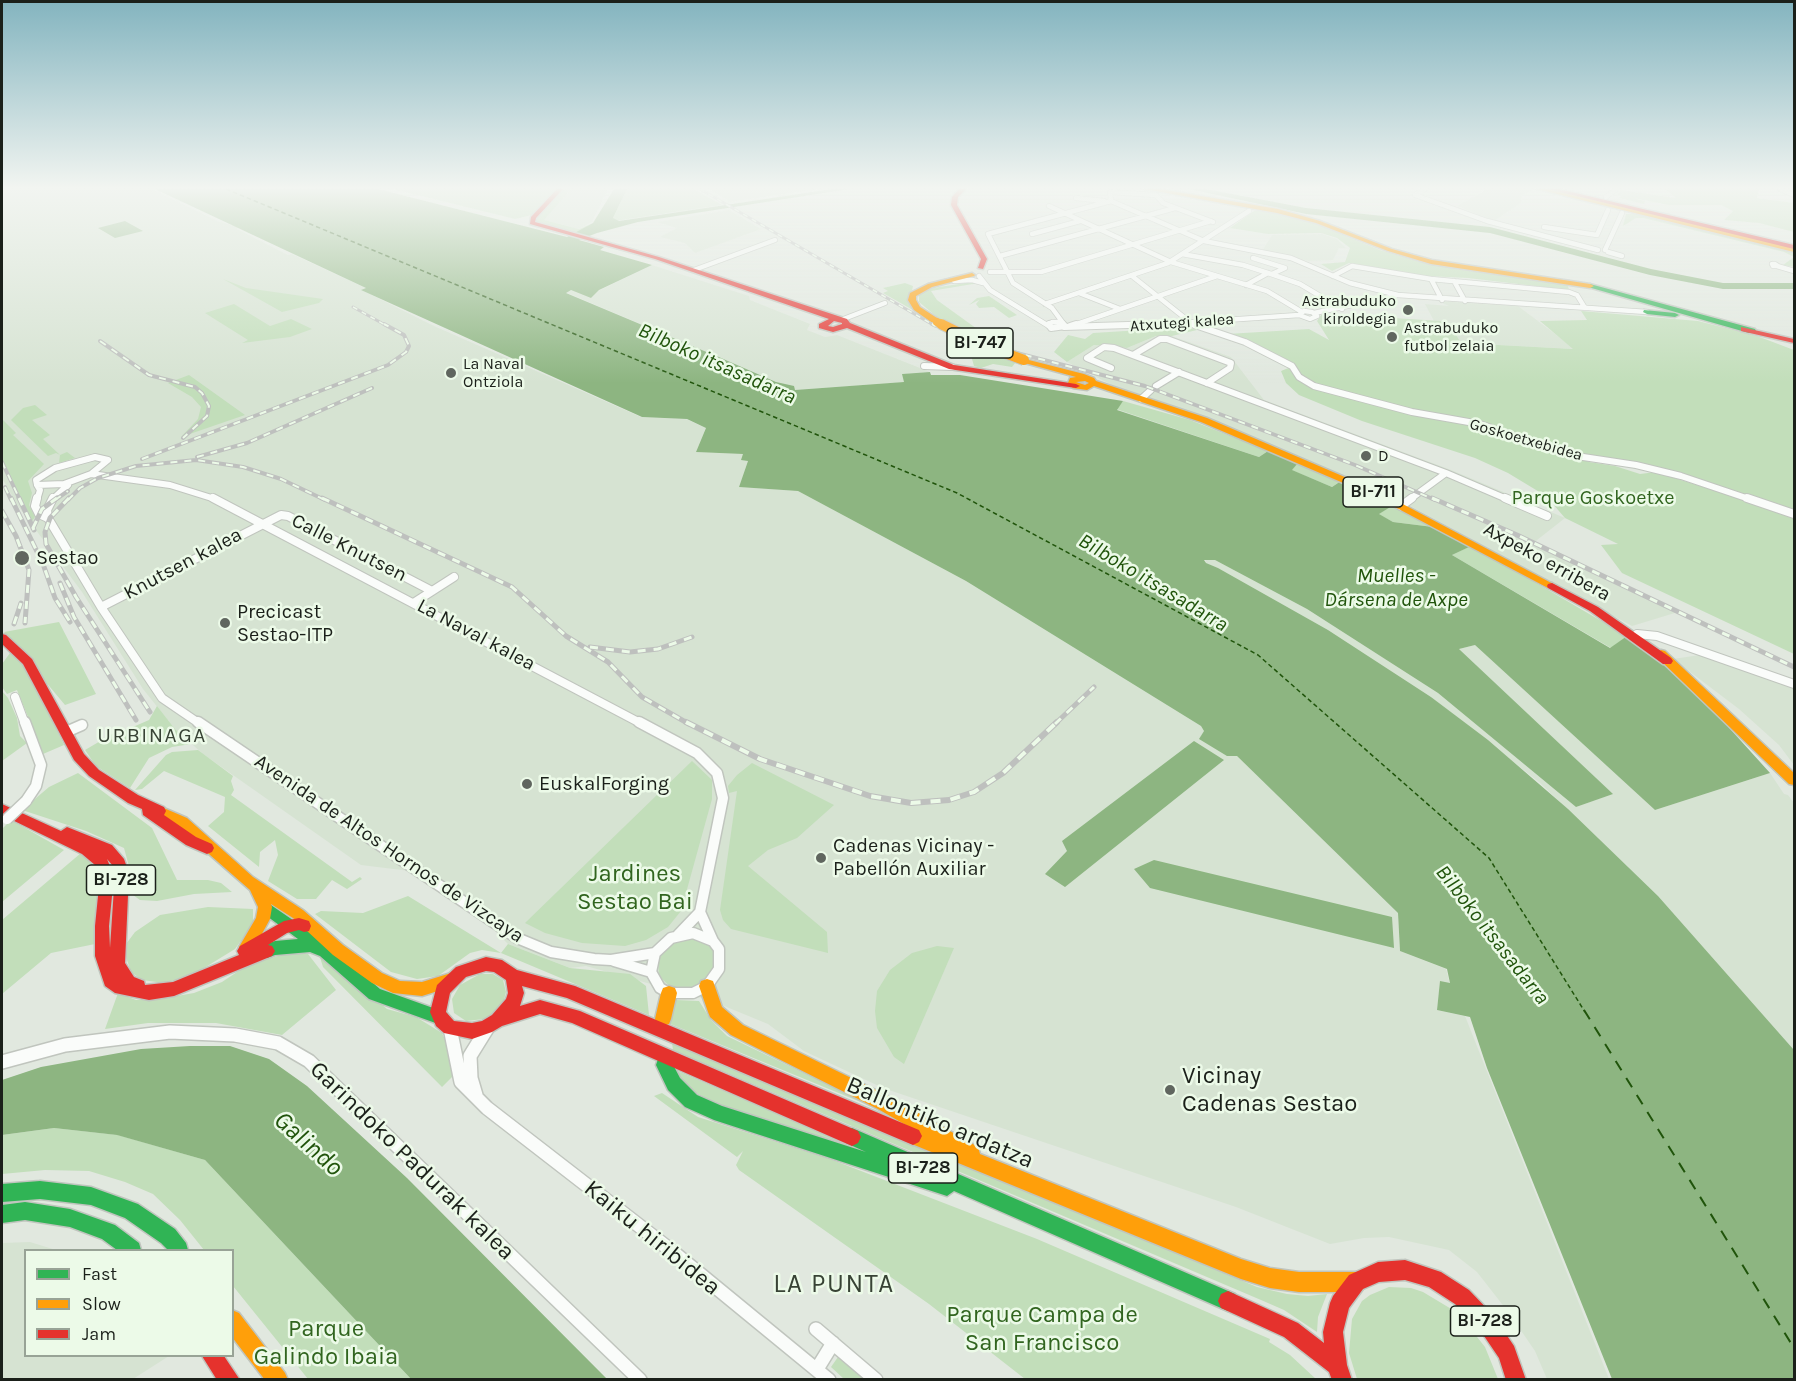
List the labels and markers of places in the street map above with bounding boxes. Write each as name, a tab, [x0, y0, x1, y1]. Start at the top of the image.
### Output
place label: Astrabuduko kiroldegia	[1302, 291, 1396, 329]
marker: Astrabuduko kiroldegia	[1401, 303, 1415, 317]
place label: Astrabuduko futbol zelaia	[1404, 318, 1498, 356]
marker: Astrabuduko futbol zelaia	[1385, 330, 1399, 344]
place label: La Naval Ontziola	[463, 354, 524, 392]
marker: La Naval Ontziola	[444, 366, 458, 380]
place label: D	[1378, 446, 1389, 466]
marker: D	[1359, 449, 1373, 463]
place label: Sestao	[36, 546, 98, 570]
marker: Sestao	[13, 549, 31, 567]
place label: Precicast Sestao-ITP	[237, 600, 333, 647]
marker: Precicast Sestao-ITP	[218, 616, 232, 630]
place label: EuskalForging	[539, 772, 669, 796]
marker: EuskalForging	[520, 777, 534, 791]
place label: Cadenas Vicinay - Pabellón Auxiliar	[833, 834, 994, 881]
marker: Cadenas Vicinay - Pabellón Auxiliar	[814, 851, 828, 865]
place label: Vicinay Cadenas Sestao	[1182, 1062, 1357, 1118]
marker: Vicinay Cadenas Sestao	[1163, 1083, 1177, 1097]

